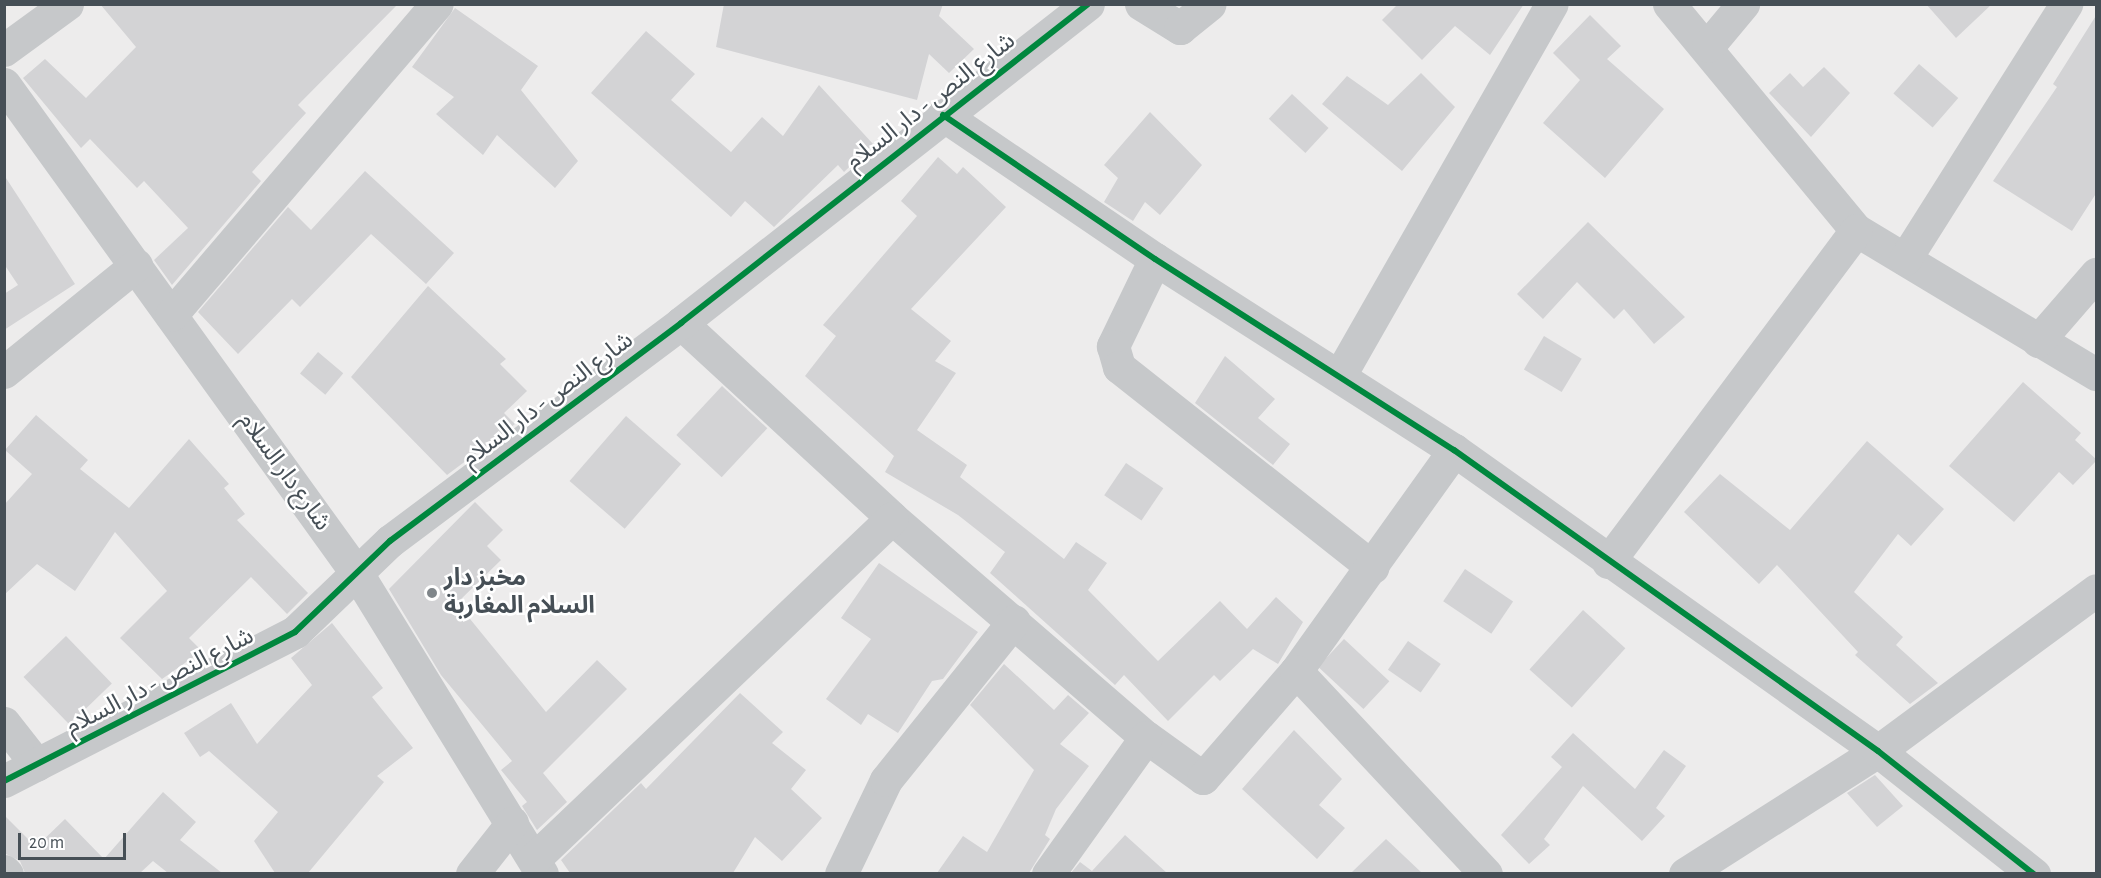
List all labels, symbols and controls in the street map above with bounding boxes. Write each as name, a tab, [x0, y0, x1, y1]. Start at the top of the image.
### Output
street label: شارع النص - دار السلام	[841, 27, 1021, 177]
street label: شارع النص - دار السلام	[457, 326, 639, 474]
street label: شارع دار السلام	[231, 407, 337, 537]
place label: مخبز دار السلام المغاربة	[444, 565, 595, 621]
marker: مخبز دار السلام المغاربة	[425, 586, 439, 600]
street label: شارع النص - دار السلام	[61, 622, 259, 742]
scale bar	[21, 821, 129, 859]
text: 20 m	[29, 834, 64, 852]

